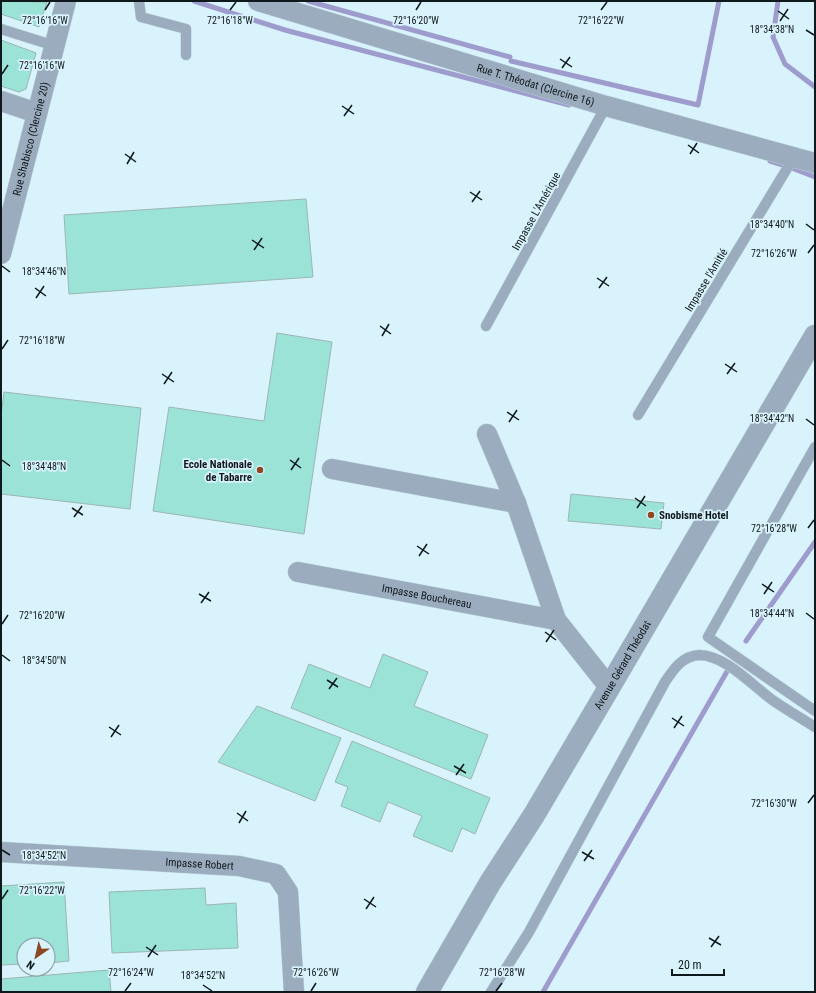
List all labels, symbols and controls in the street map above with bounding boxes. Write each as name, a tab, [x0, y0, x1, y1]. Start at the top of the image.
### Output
text: 72°16'16"W	[22, 15, 68, 26]
text: 72°16'18"W	[207, 15, 253, 26]
text: 72°16'20"W	[393, 15, 439, 26]
text: 72°16'22"W	[578, 15, 624, 26]
text: 18°34'38"N	[750, 24, 794, 35]
text: 72°16'16"W	[19, 60, 65, 71]
street label: Rue T. Théodat (Clercine 16)	[475, 61, 596, 109]
street label: Rue Shabisco (Clercine 20)	[10, 81, 52, 197]
street label: Impasse L'Amérique	[510, 170, 563, 253]
text: 18°34'40"N	[750, 219, 794, 230]
street label: Impasse l'Amitié	[682, 246, 730, 314]
text: 72°16'26"W	[751, 248, 797, 259]
text: 18°34'46"N	[22, 266, 66, 277]
text: 72°16'18"W	[19, 335, 65, 346]
text: 18°34'42"N	[750, 413, 794, 424]
place label: Ecole Nationale de Tabarre	[183, 458, 252, 484]
text: 18°34'48"N	[22, 461, 66, 472]
marker: Ecole Nationale de Tabarre	[255, 465, 265, 475]
place label: Snobisme Hotel	[659, 509, 729, 522]
marker: Snobisme Hotel	[646, 510, 656, 520]
text: 72°16'28"W	[751, 523, 797, 534]
street label: Impasse Bouchereau	[381, 582, 473, 611]
text: 18°34'44"N	[750, 608, 794, 619]
text: 72°16'20"W	[19, 610, 65, 621]
street label: Avenue Gérard Théodat	[592, 618, 654, 712]
text: 18°34'50"N	[22, 655, 66, 666]
text: 72°16'30"W	[751, 798, 797, 809]
text: 18°34'52"N	[22, 850, 66, 861]
street label: Impasse Robert	[165, 856, 234, 873]
text: 72°16'22"W	[19, 885, 65, 896]
north arrow	[16, 937, 56, 977]
scale bar	[672, 951, 724, 977]
text: N	[24, 957, 37, 972]
text: 20 m	[678, 958, 702, 972]
text: 72°16'24"W	[108, 967, 154, 978]
text: 72°16'26"W	[293, 967, 339, 978]
text: 72°16'28"W	[479, 967, 525, 978]
text: 18°34'52"N	[181, 970, 225, 981]

